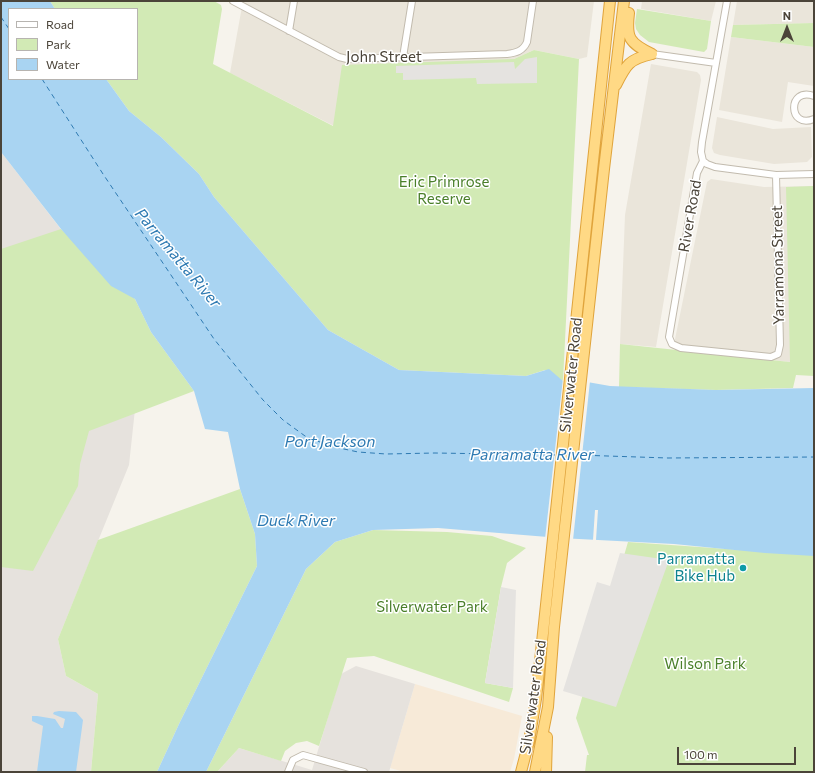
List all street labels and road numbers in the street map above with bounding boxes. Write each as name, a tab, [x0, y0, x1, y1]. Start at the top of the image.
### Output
street label: John Street	[346, 48, 422, 66]
street label: River Road	[675, 178, 705, 254]
street label: Yarramona Street	[768, 205, 788, 325]
street label: Silverwater Road	[556, 317, 586, 433]
street label: Silverwater Road	[516, 639, 550, 755]

